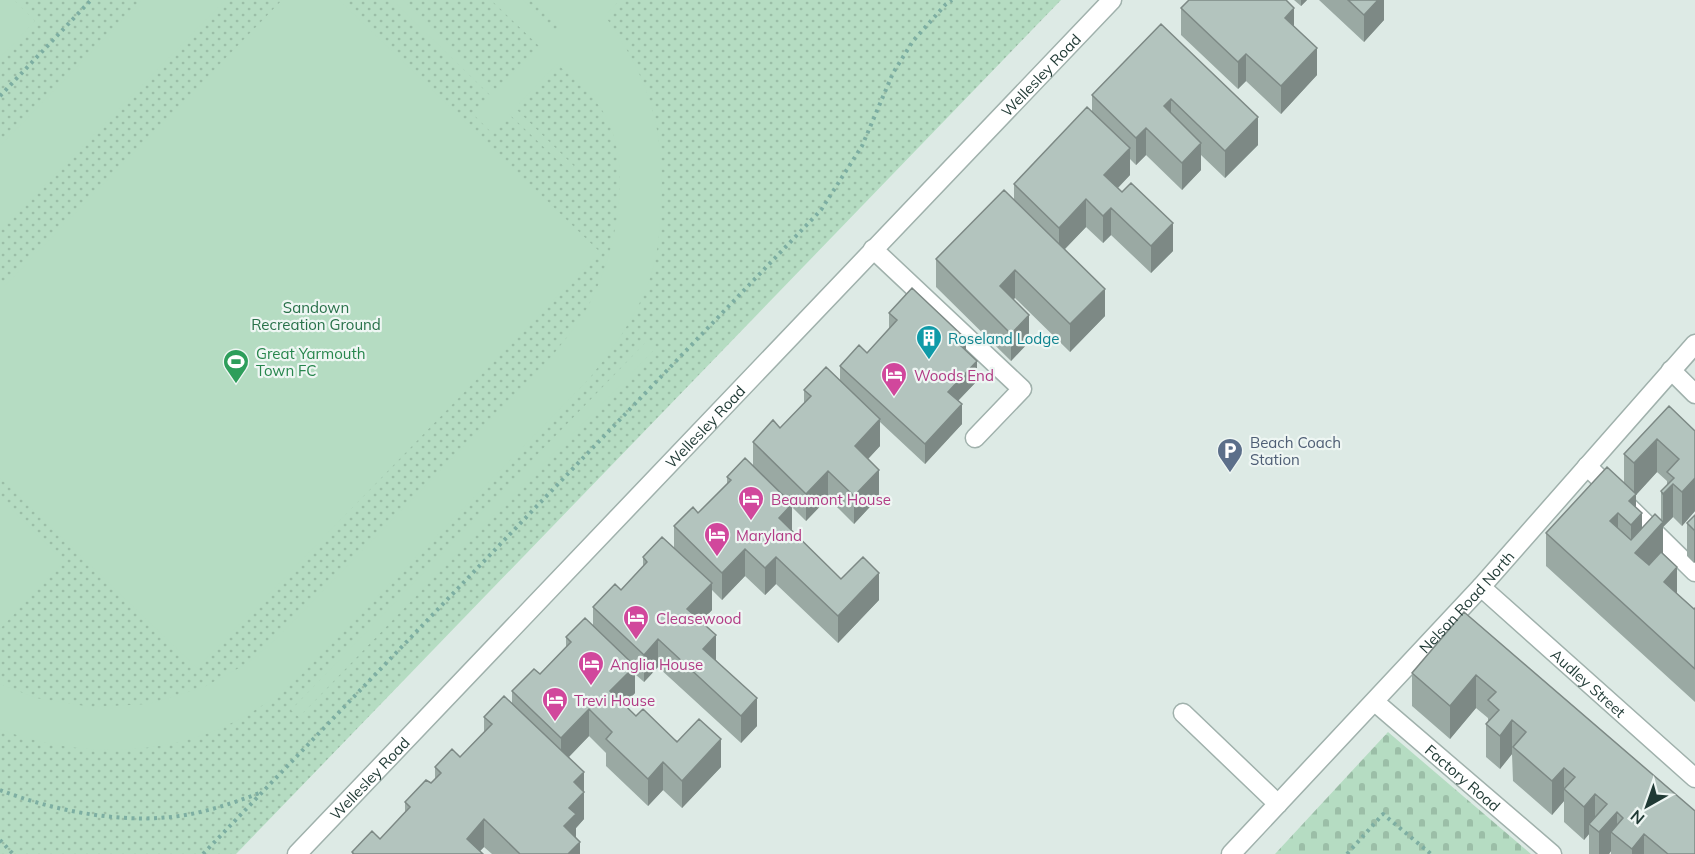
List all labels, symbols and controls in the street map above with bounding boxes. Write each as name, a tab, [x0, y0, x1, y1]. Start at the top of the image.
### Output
street label: Wellesley Road	[997, 30, 1084, 120]
park label: Sandown Recreation Ground	[251, 298, 381, 334]
building icon: Roseland Lodge	[914, 323, 944, 361]
place label: Roseland Lodge	[948, 329, 1060, 348]
place label: Great Yarmouth Town FC	[256, 344, 365, 380]
sports icon: Great Yarmouth Town FC	[221, 347, 251, 385]
hotel icon: Woods End	[879, 360, 909, 398]
place label: Woods End	[914, 366, 994, 385]
street label: Wellesley Road	[661, 381, 749, 472]
place label: Beach Coach Station	[1250, 433, 1341, 469]
parking icon: Beach Coach Station	[1215, 436, 1245, 474]
hotel icon: Beaumont House	[736, 484, 766, 522]
place label: Beaumont House	[771, 490, 891, 509]
hotel icon: Maryland	[702, 520, 732, 558]
place label: Maryland	[736, 526, 802, 545]
street label: Nelson Road North	[1415, 547, 1518, 657]
hotel icon: Cleasewood	[621, 603, 651, 641]
place label: Cleasewood	[656, 609, 742, 628]
street label: Audley Street	[1547, 645, 1630, 721]
hotel icon: Anglia House	[576, 649, 606, 687]
place label: Anglia House	[610, 655, 703, 674]
hotel icon: Trevi House	[540, 685, 570, 723]
place label: Trevi House	[574, 691, 655, 710]
street label: Wellesley Road	[326, 733, 413, 823]
street label: Factory Road	[1422, 740, 1504, 815]
north arrow	[1617, 776, 1677, 836]
text: N	[1626, 806, 1648, 829]

